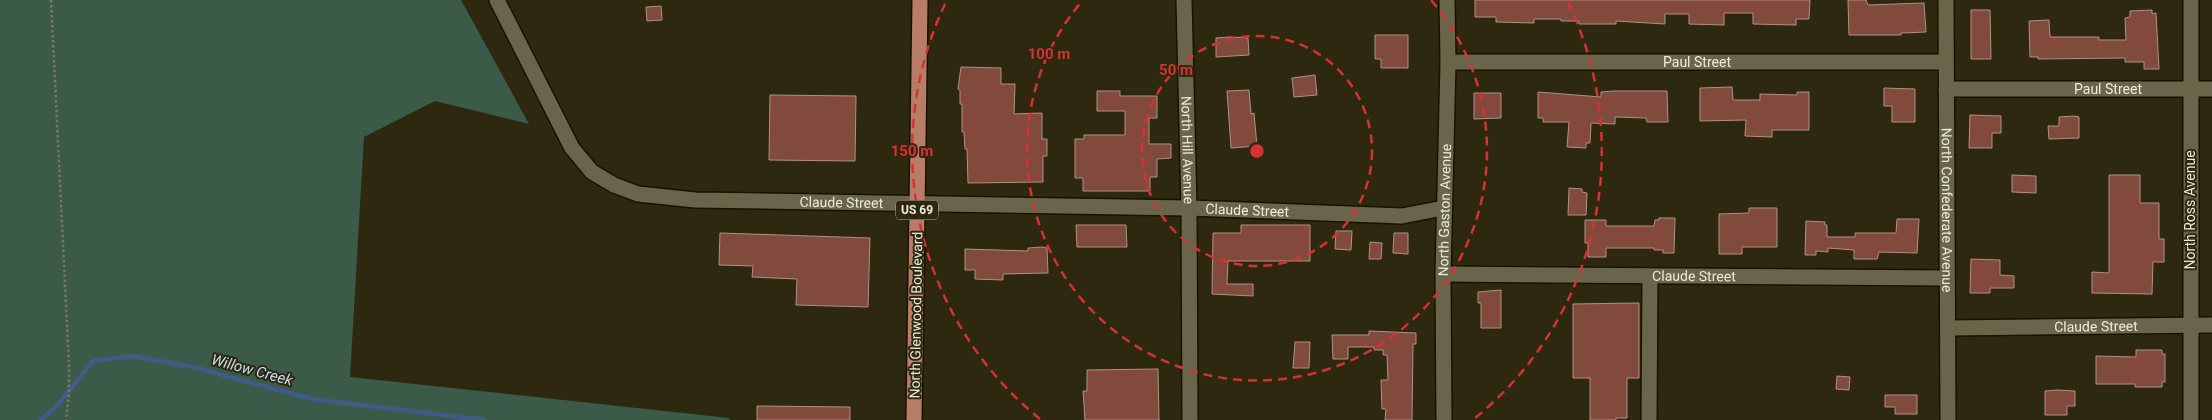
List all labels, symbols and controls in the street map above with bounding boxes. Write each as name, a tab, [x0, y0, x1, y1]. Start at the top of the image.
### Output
text: 100 m	[1028, 45, 1070, 63]
street label: Paul Street	[1663, 54, 1731, 70]
text: 50 m	[1159, 61, 1193, 79]
street label: Paul Street	[2074, 81, 2142, 97]
street label: North Hill Avenue	[1178, 96, 1197, 204]
street label: North Confederate Avenue	[1939, 128, 1955, 292]
text: 150 m	[891, 142, 933, 160]
centre of rings	[1248, 142, 1266, 160]
street label: North Gaston Avenue	[1435, 143, 1454, 277]
street label: North Ross Avenue	[2182, 150, 2198, 270]
street label: Claude Street	[799, 194, 884, 211]
road number: US 69	[896, 200, 938, 220]
street label: Claude Street	[1205, 201, 1290, 220]
street label: North Glenwood Boulevard	[907, 231, 925, 399]
street label: Claude Street	[1652, 268, 1736, 284]
street label: Claude Street	[2054, 318, 2138, 335]
water label: Willow Creek	[209, 351, 295, 390]

